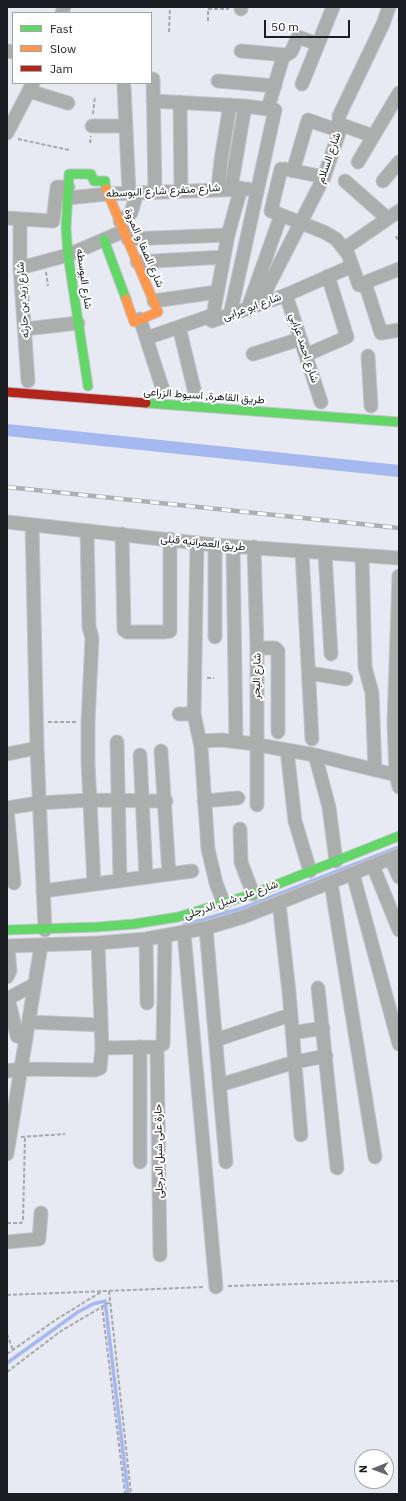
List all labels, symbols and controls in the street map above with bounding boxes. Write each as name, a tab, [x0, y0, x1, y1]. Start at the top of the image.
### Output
legend	[12, 12, 152, 84]
scale bar	[266, 12, 352, 38]
text: 50 m	[271, 19, 299, 34]
text: Fast	[50, 21, 73, 36]
text: Slow	[50, 41, 76, 56]
text: Jam	[50, 61, 73, 76]
street label: شارع السلام	[314, 131, 344, 185]
street label: شارع متفرع شارع البوسطه	[105, 181, 221, 201]
street label: شارع الصفا و المروة	[121, 207, 167, 289]
street label: شارع البوسطه	[73, 248, 95, 310]
street label: شارع زيد بن حارثه	[14, 261, 32, 339]
street label: شارع ابو عرابى	[221, 290, 283, 324]
street label: شارع احمد عرابي	[287, 311, 321, 385]
street label: طريق القاهرة, اسيوط الزراعى	[143, 385, 265, 407]
street label: طريق العمرانيه قبلى	[160, 532, 246, 554]
street label: شارع البحر	[250, 653, 264, 699]
street label: شارع على شبل الدرجلى	[182, 878, 280, 922]
street label: حارة على شبل الدرجلى	[152, 1104, 166, 1198]
north arrow	[354, 1449, 394, 1489]
text: N	[356, 1465, 370, 1473]

